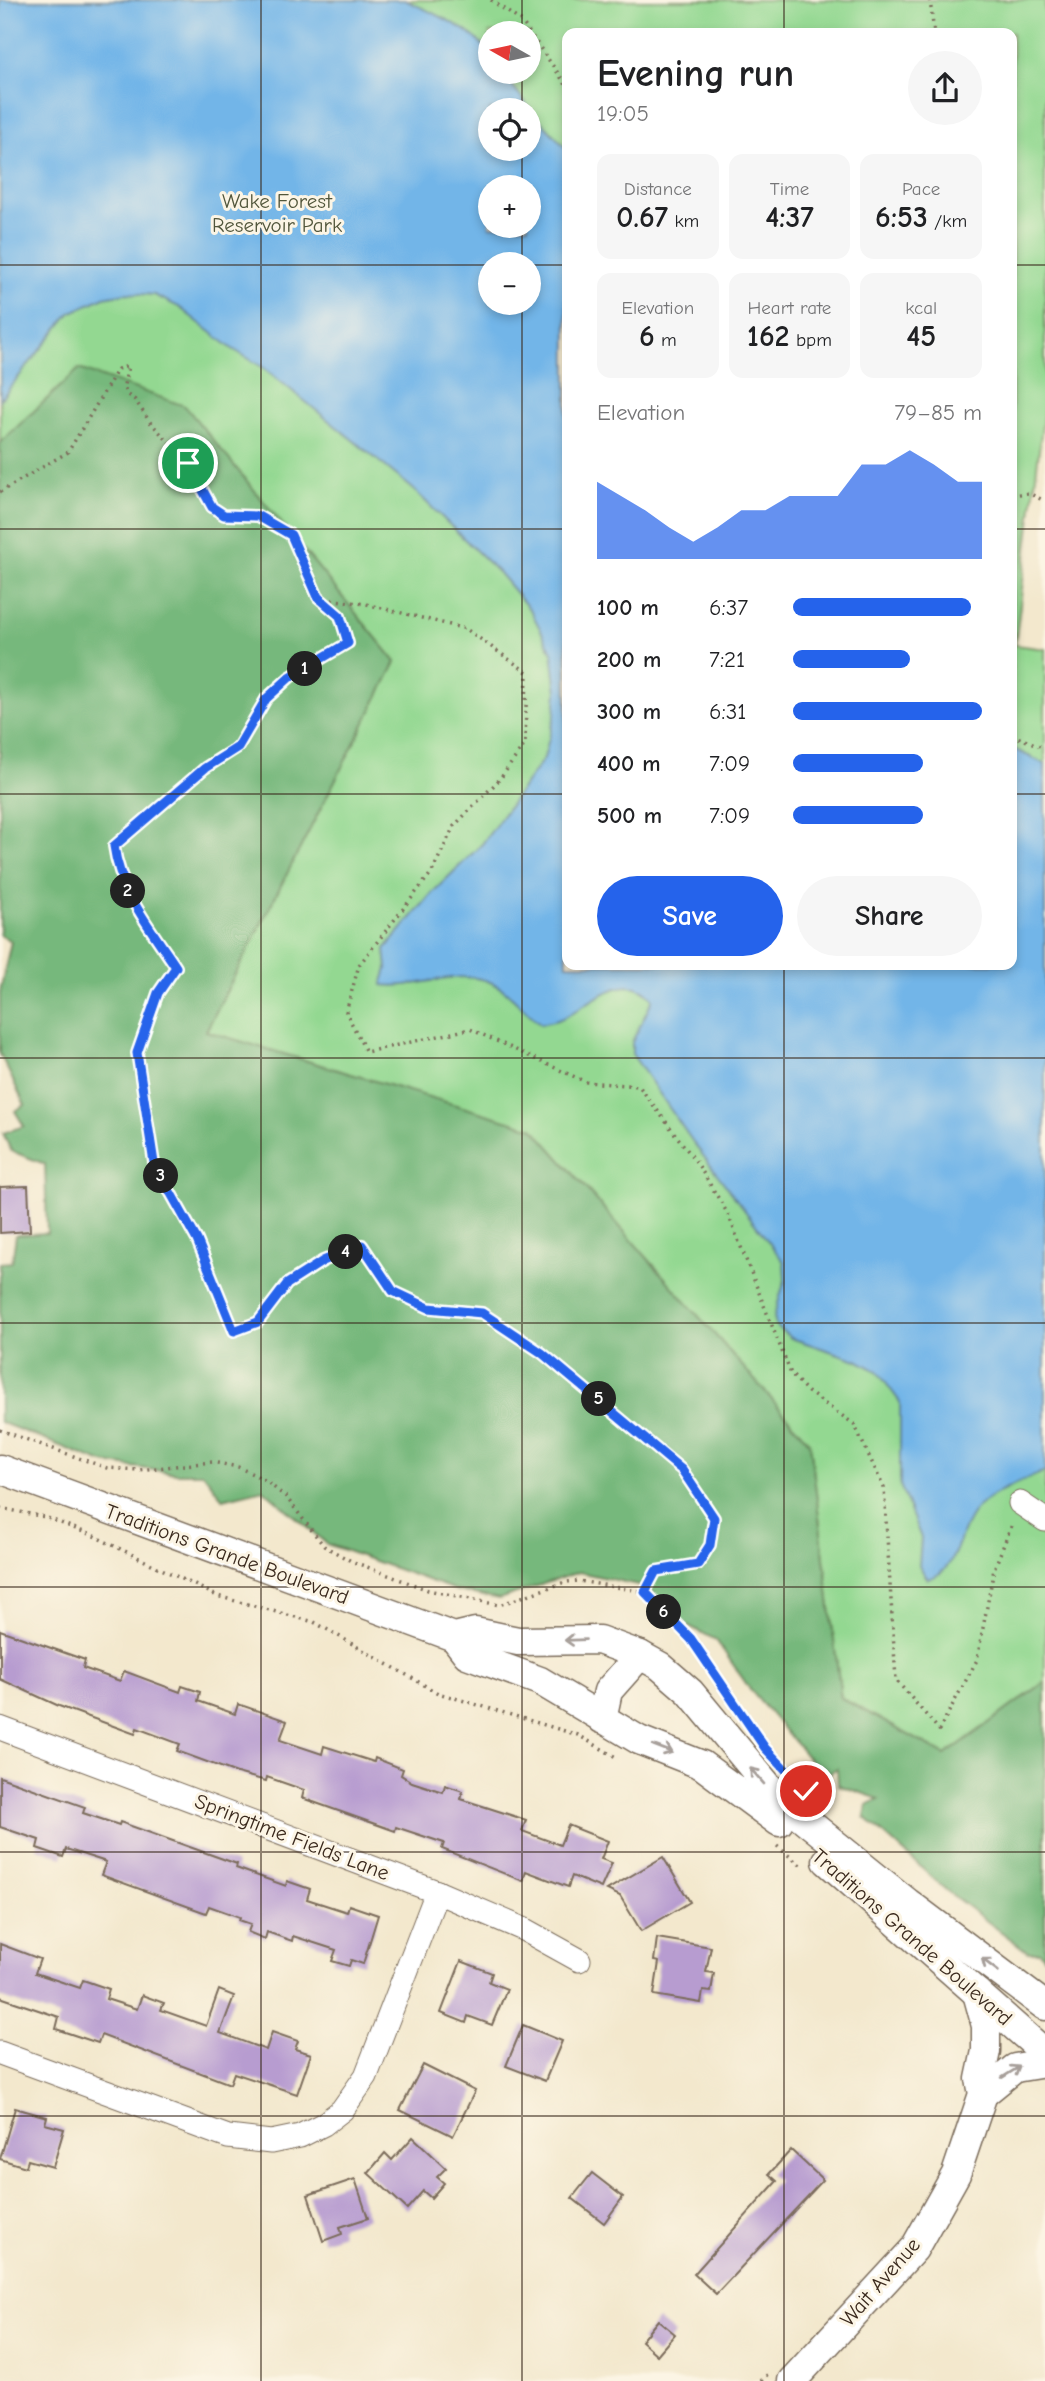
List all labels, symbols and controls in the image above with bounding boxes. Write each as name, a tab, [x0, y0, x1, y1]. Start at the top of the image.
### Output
north arrow	[478, 21, 541, 84]
map controls	[478, 21, 541, 315]
button: share	[908, 51, 982, 125]
text: Evening run	[597, 52, 794, 96]
button: locate	[478, 98, 541, 161]
text: 19:05	[597, 100, 649, 127]
button: +	[478, 175, 541, 238]
text: Distance	[624, 178, 692, 200]
text: Time	[770, 178, 809, 200]
text: Pace	[902, 178, 940, 200]
park label: Wake Forest Reservoir Park	[212, 189, 342, 237]
text: 0.67	[616, 200, 668, 235]
text: 4:37	[765, 200, 814, 235]
text: 6:53	[875, 200, 928, 235]
text: km	[668, 210, 699, 232]
text: /km	[928, 210, 967, 232]
button: −	[478, 252, 541, 315]
text: Elevation	[621, 297, 694, 319]
text: Heart rate	[748, 297, 831, 319]
text: kcal	[905, 297, 937, 319]
text: 6	[639, 319, 655, 354]
text: 162	[747, 319, 790, 354]
text: 45	[906, 319, 936, 354]
text: m	[655, 329, 677, 351]
text: bpm	[790, 329, 832, 351]
text: Elevation	[597, 399, 685, 426]
text: 79–85 m	[894, 399, 982, 426]
pin	[158, 433, 218, 493]
icon: arrive	[169, 444, 207, 482]
text: 100 m	[597, 594, 659, 621]
text: 6:37	[709, 594, 748, 621]
text: 200 m	[597, 646, 661, 673]
text: 7:21	[709, 646, 745, 673]
pin: 1	[288, 652, 322, 686]
text: 1	[301, 657, 308, 679]
text: 300 m	[597, 698, 661, 725]
text: 6:31	[709, 698, 746, 725]
text: 400 m	[597, 750, 661, 777]
text: 7:09	[709, 750, 750, 777]
text: 500 m	[597, 802, 662, 829]
text: 7:09	[709, 802, 750, 829]
pin: 2	[110, 874, 146, 908]
button: Save	[597, 876, 783, 956]
button: Share	[797, 876, 982, 956]
text: 2	[123, 879, 132, 901]
pin: 3	[144, 1158, 178, 1194]
text: 3	[156, 1164, 165, 1186]
pin: 4	[328, 1234, 364, 1270]
text: 4	[341, 1240, 350, 1262]
pin: 5	[582, 1382, 616, 1416]
text: 5	[593, 1387, 604, 1409]
street label: Traditions Grande Boulevard	[102, 1499, 352, 1609]
pin: 6	[646, 1594, 682, 1630]
text: 6	[659, 1600, 668, 1622]
one-way arrow	[563, 1634, 586, 1647]
one-way arrow	[651, 1744, 673, 1757]
pin	[776, 1761, 836, 1821]
one-way arrow	[749, 1767, 765, 1785]
icon: check	[787, 1772, 825, 1810]
street label: Springtime Fields Lane	[191, 1789, 393, 1885]
street label: Traditions Grande Boulevard	[807, 1844, 1017, 2030]
one-way arrow	[982, 1957, 1000, 1972]
one-way arrow	[1001, 2065, 1020, 2080]
street label: Wait Avenue	[835, 2233, 925, 2331]

